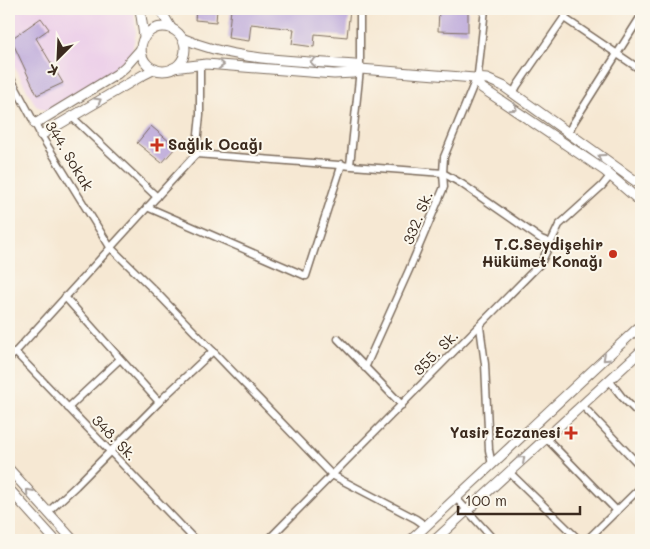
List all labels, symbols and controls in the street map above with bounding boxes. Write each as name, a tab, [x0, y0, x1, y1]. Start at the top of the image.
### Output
north arrow	[32, 32, 82, 82]
one-way arrow	[308, 56, 316, 67]
one-way arrow	[218, 59, 226, 70]
text: K	[44, 60, 61, 81]
one-way arrow	[93, 98, 102, 108]
one-way arrow	[509, 102, 518, 112]
street label: 344. Sokak	[41, 117, 99, 194]
place label: Sağlık Ocağı	[168, 134, 263, 154]
marker: Sağlık Ocağı	[150, 138, 164, 152]
one-way arrow	[597, 154, 607, 163]
street label: 332. Sk.	[397, 188, 437, 247]
place label: T.C.Seydişehir Hükümet Konağı	[482, 234, 603, 271]
marker: T.C.Seydişehir Hükümet Konağı	[607, 248, 619, 260]
street label: 355. Sk.	[408, 325, 462, 379]
one-way arrow	[602, 352, 611, 361]
street label: 348. Sk.	[88, 410, 142, 465]
place label: Yasir Eczanesi	[450, 422, 561, 442]
marker: Yasir Eczanesi	[565, 427, 577, 439]
one-way arrow	[517, 456, 526, 465]
scale bar	[458, 484, 580, 516]
one-way arrow	[26, 488, 35, 497]
text: 100 m	[465, 490, 507, 510]

